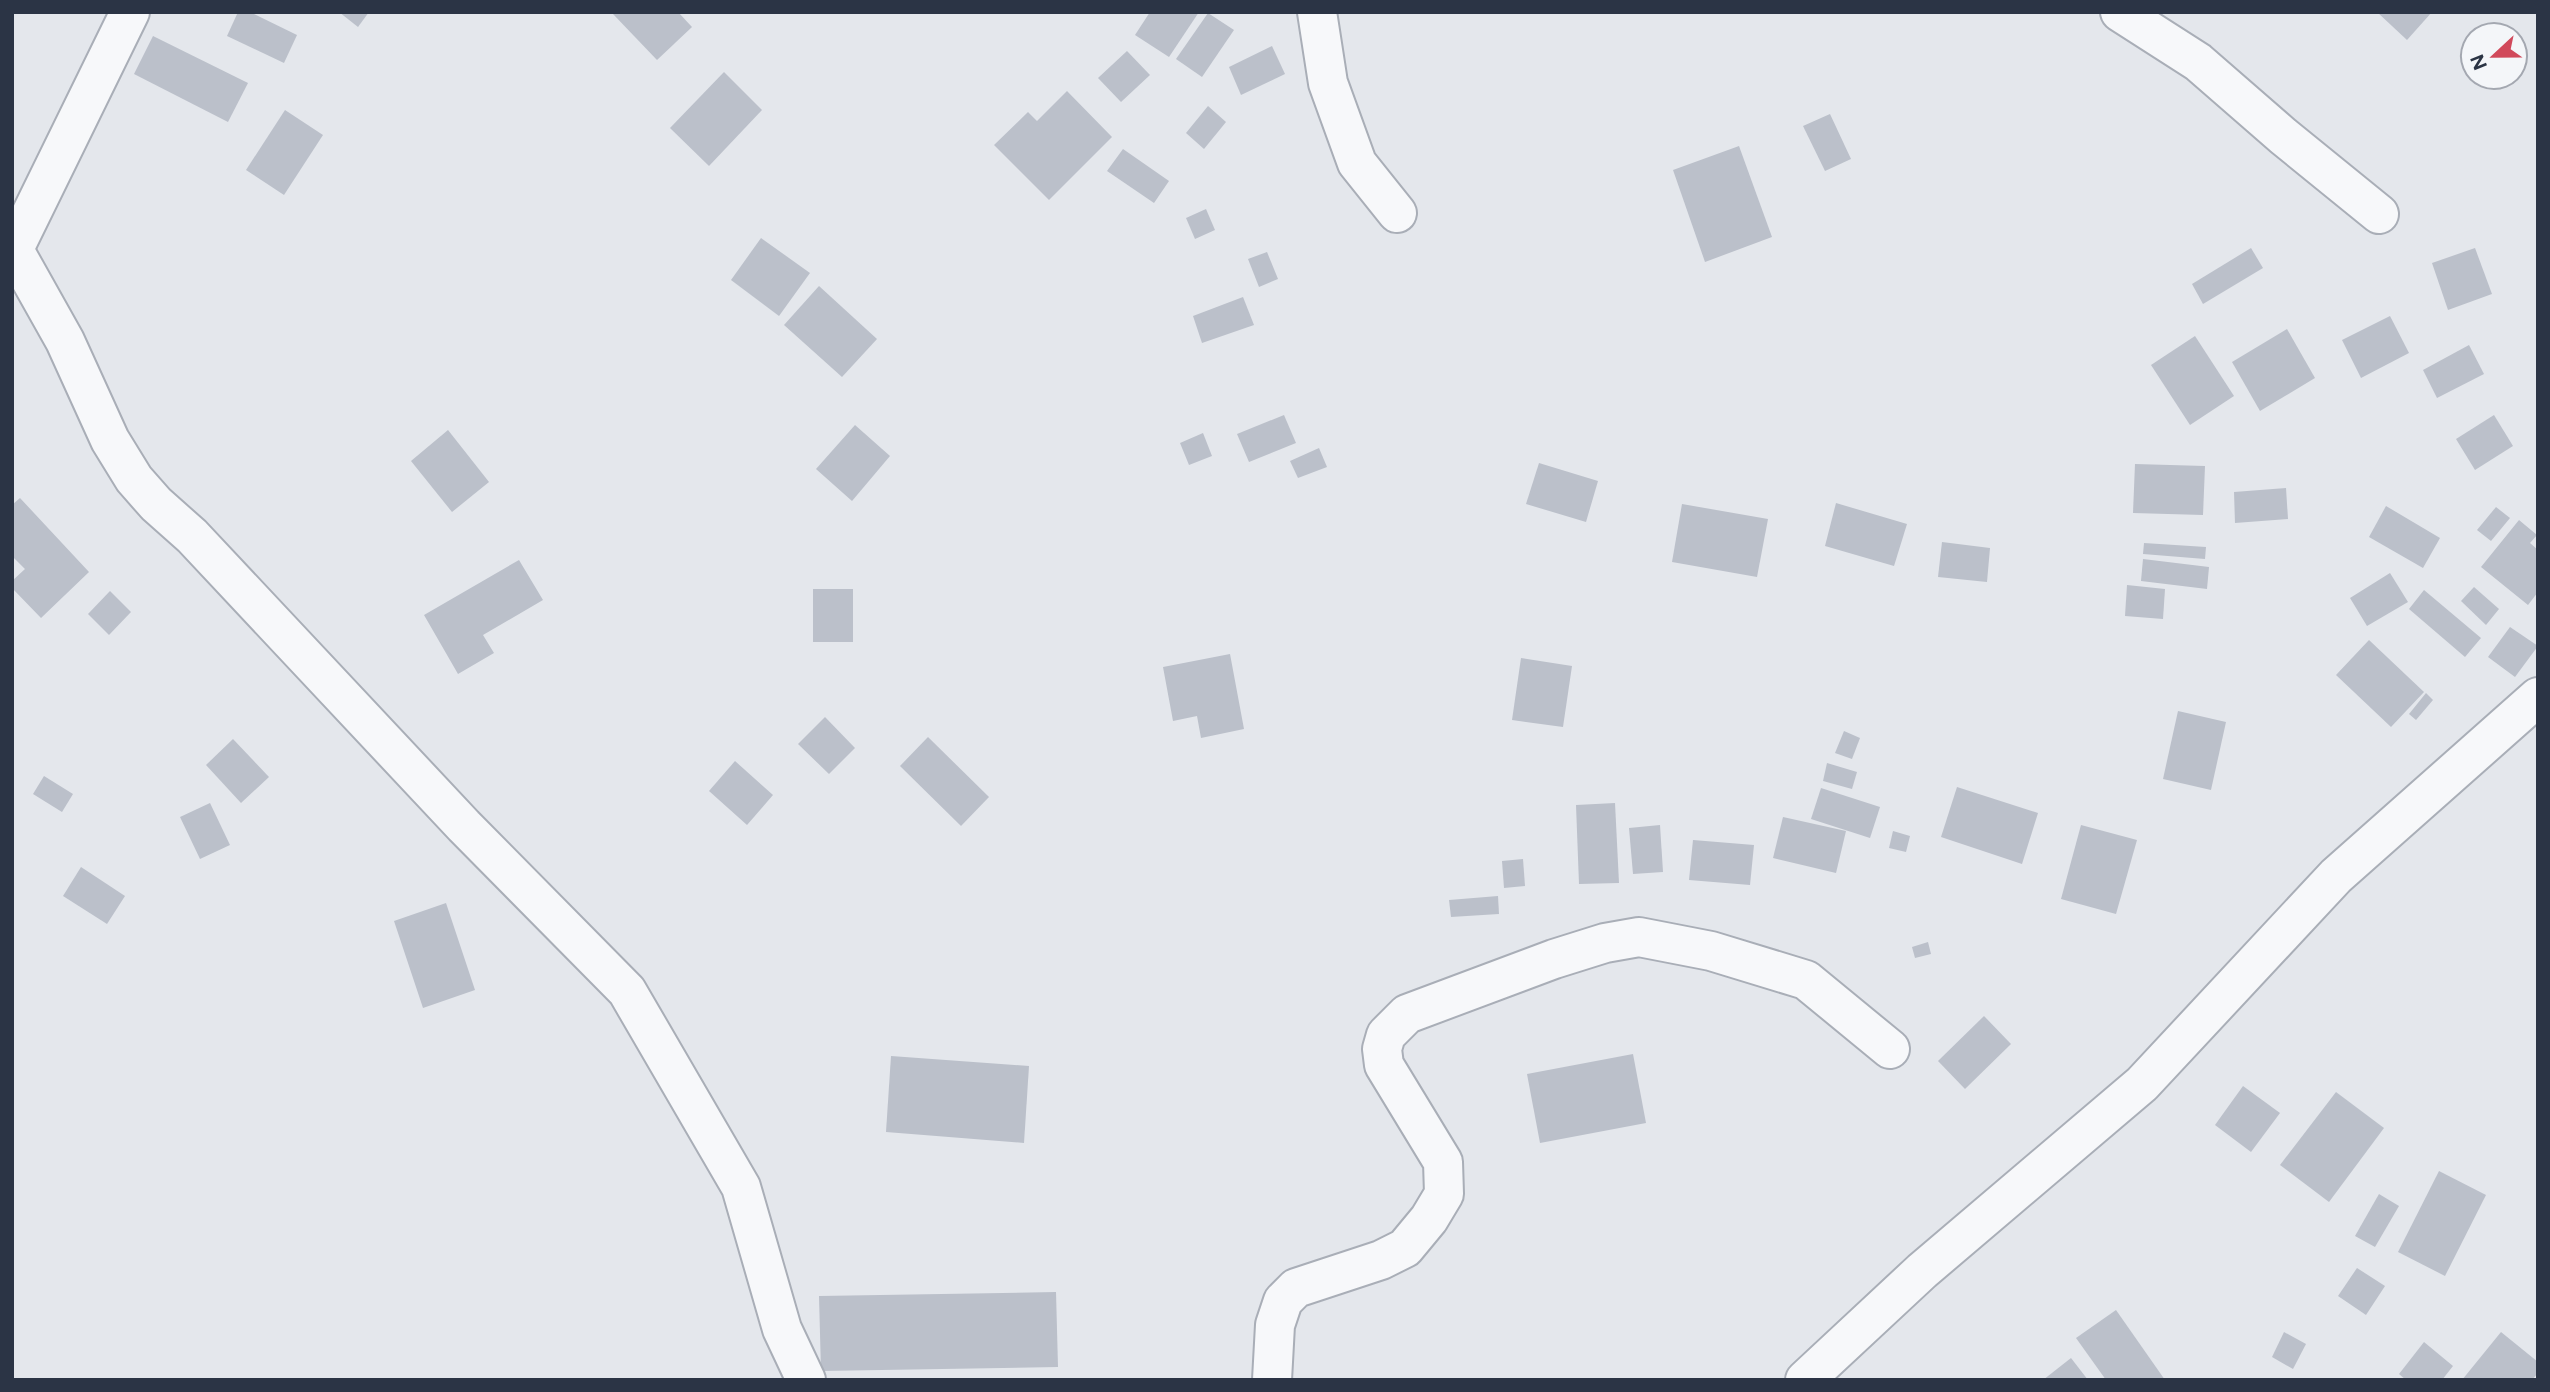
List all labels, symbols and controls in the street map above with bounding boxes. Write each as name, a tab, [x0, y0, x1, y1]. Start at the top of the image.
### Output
north arrow	[2459, 21, 2529, 91]
text: N	[2465, 51, 2492, 73]

